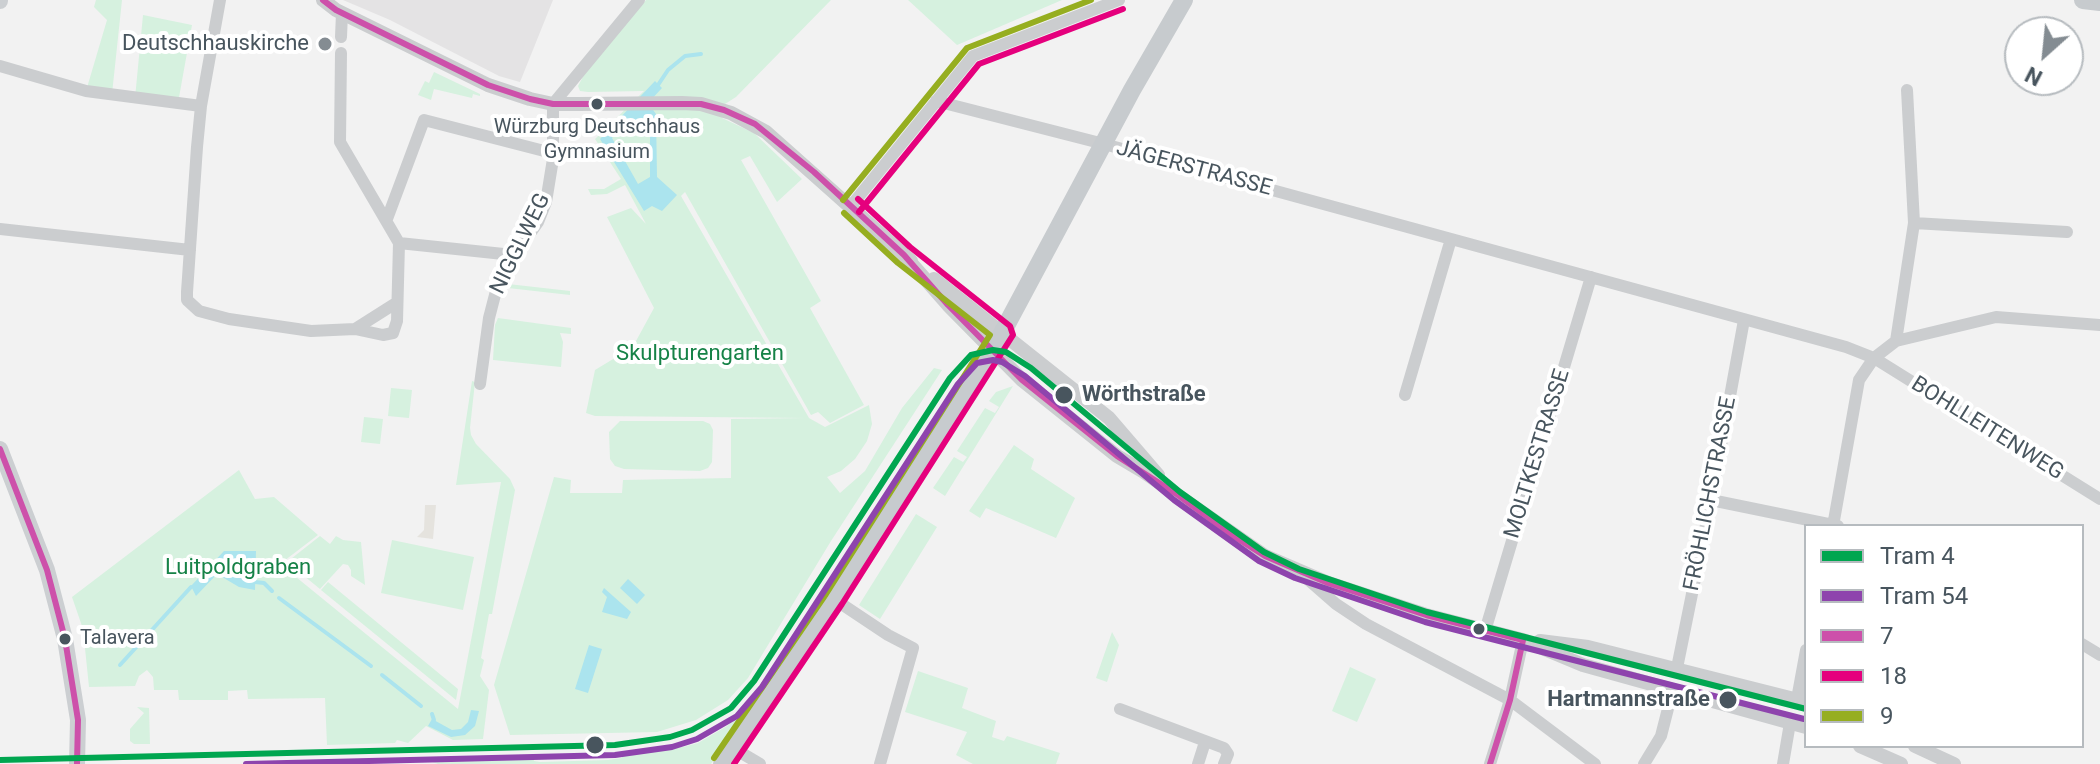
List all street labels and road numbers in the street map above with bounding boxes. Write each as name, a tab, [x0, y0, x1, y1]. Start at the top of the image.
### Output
street label: JÄGERSTRASSE	[1113, 136, 1275, 202]
street label: NIGGLWEG	[485, 189, 557, 299]
street label: MOLTKESTRASSE	[1500, 366, 1576, 542]
street label: BOHLLEITENWEG	[1906, 372, 2068, 486]
street label: FRÖHLICHSTRASSE	[1679, 395, 1743, 593]

